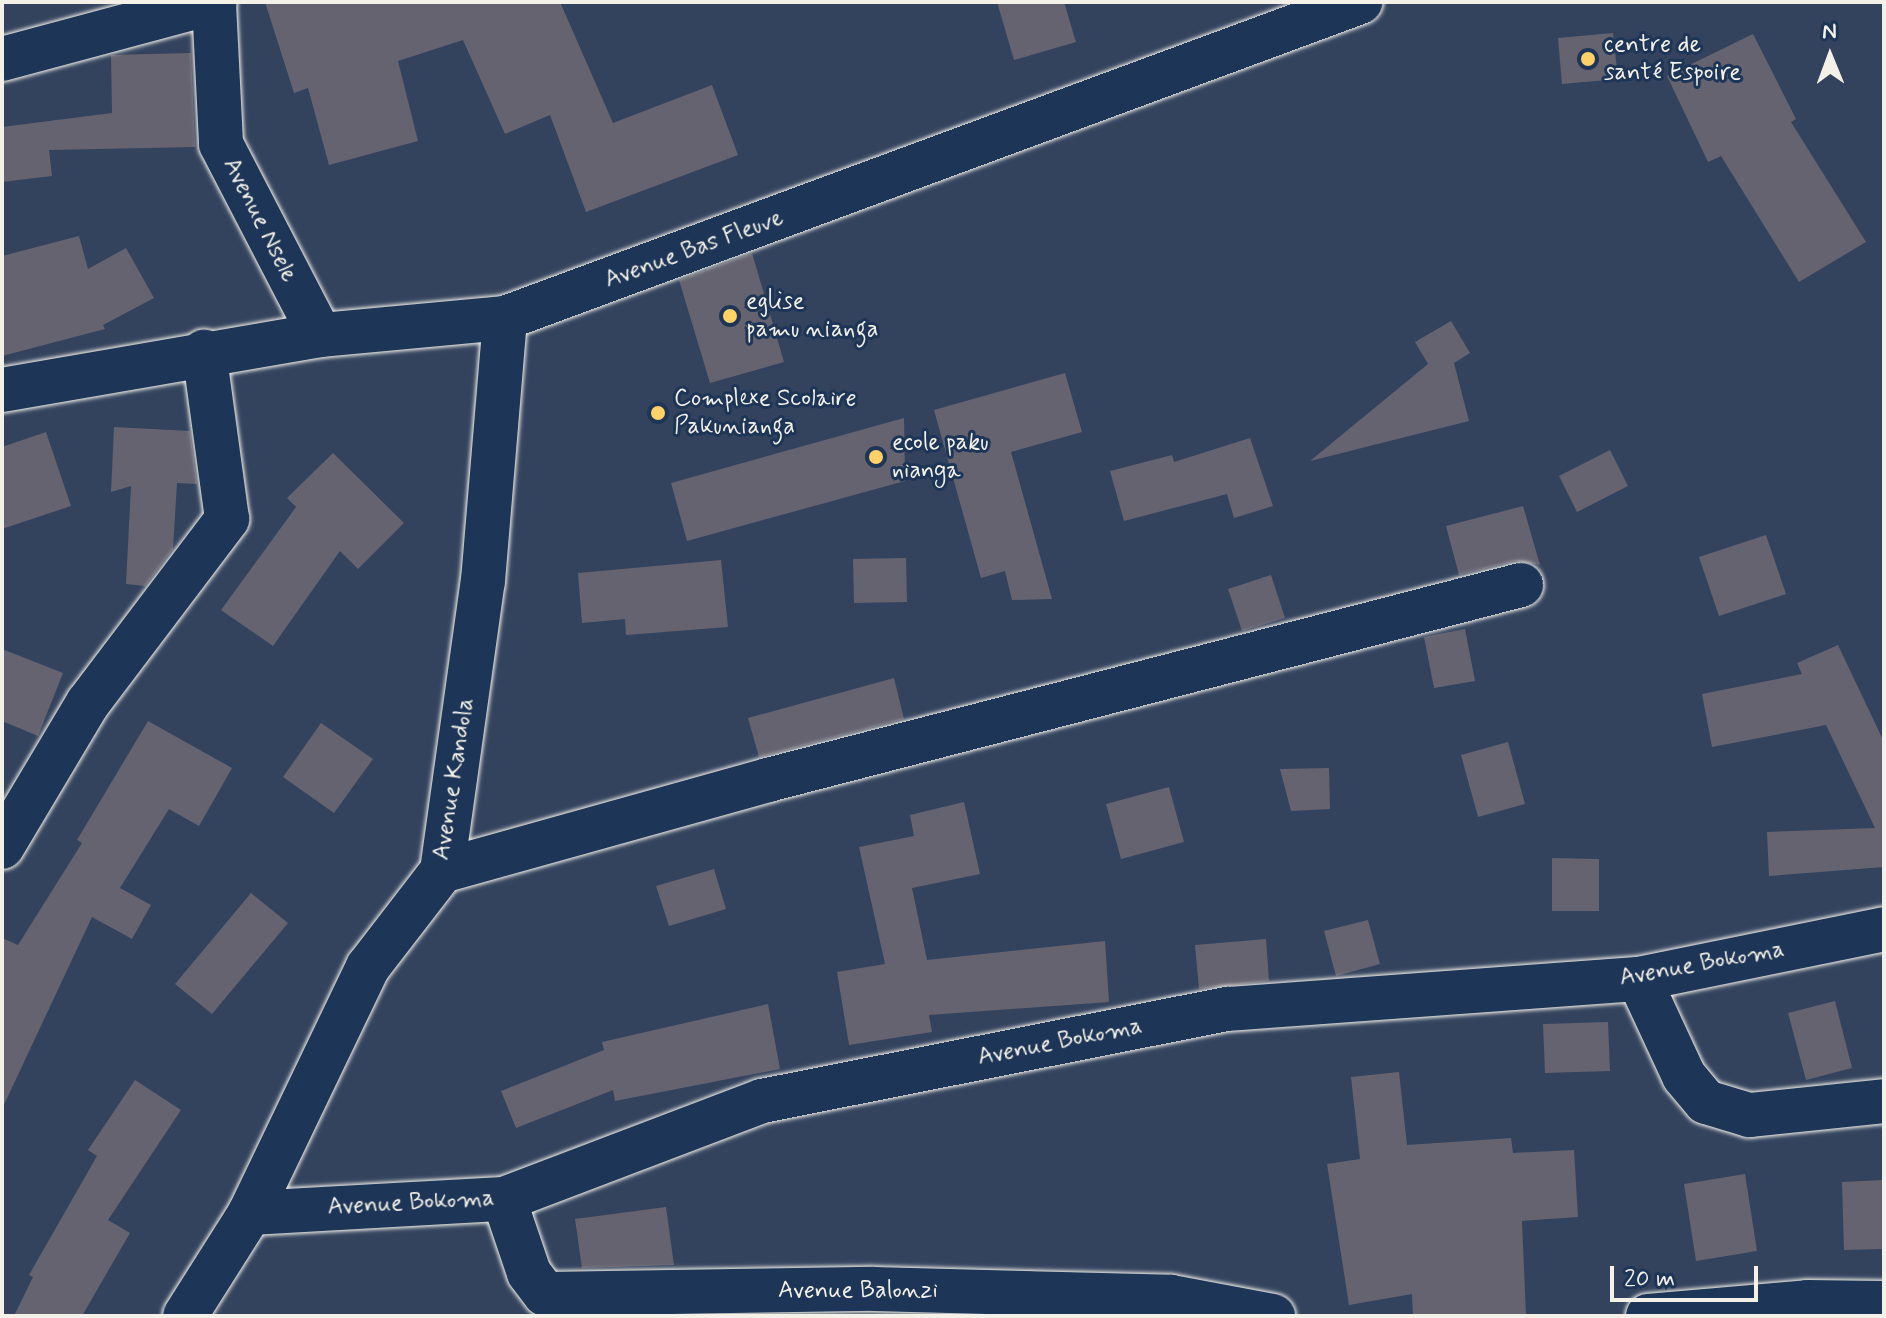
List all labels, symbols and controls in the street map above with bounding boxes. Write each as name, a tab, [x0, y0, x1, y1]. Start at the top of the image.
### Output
north arrow	[1790, 16, 1870, 96]
text: N	[1822, 18, 1837, 46]
place label: centre de santé Espoire	[1604, 31, 1741, 87]
marker: centre de santé Espoire	[1579, 50, 1597, 68]
street label: Avenue Nsele	[216, 153, 304, 287]
street label: Avenue Bas Fleuve	[601, 204, 787, 294]
place label: eglise pamu nianga	[746, 288, 874, 344]
marker: eglise pamu nianga	[721, 307, 739, 325]
place label: Complexe Scolaire Pakunianga	[674, 385, 855, 441]
marker: Complexe Scolaire Pakunianga	[649, 404, 667, 422]
place label: ecole paku nianga	[892, 429, 990, 485]
marker: ecole paku nianga	[867, 448, 885, 466]
street label: Avenue Kandola	[427, 694, 481, 864]
street label: Avenue Bokoma	[1616, 935, 1788, 993]
street label: Avenue Bokoma	[974, 1012, 1146, 1072]
street label: Avenue Bokoma	[325, 1184, 497, 1222]
scale bar	[1614, 1250, 1762, 1300]
text: 20 m	[1624, 1264, 1675, 1295]
street label: Avenue Balonzi	[777, 1277, 939, 1305]

